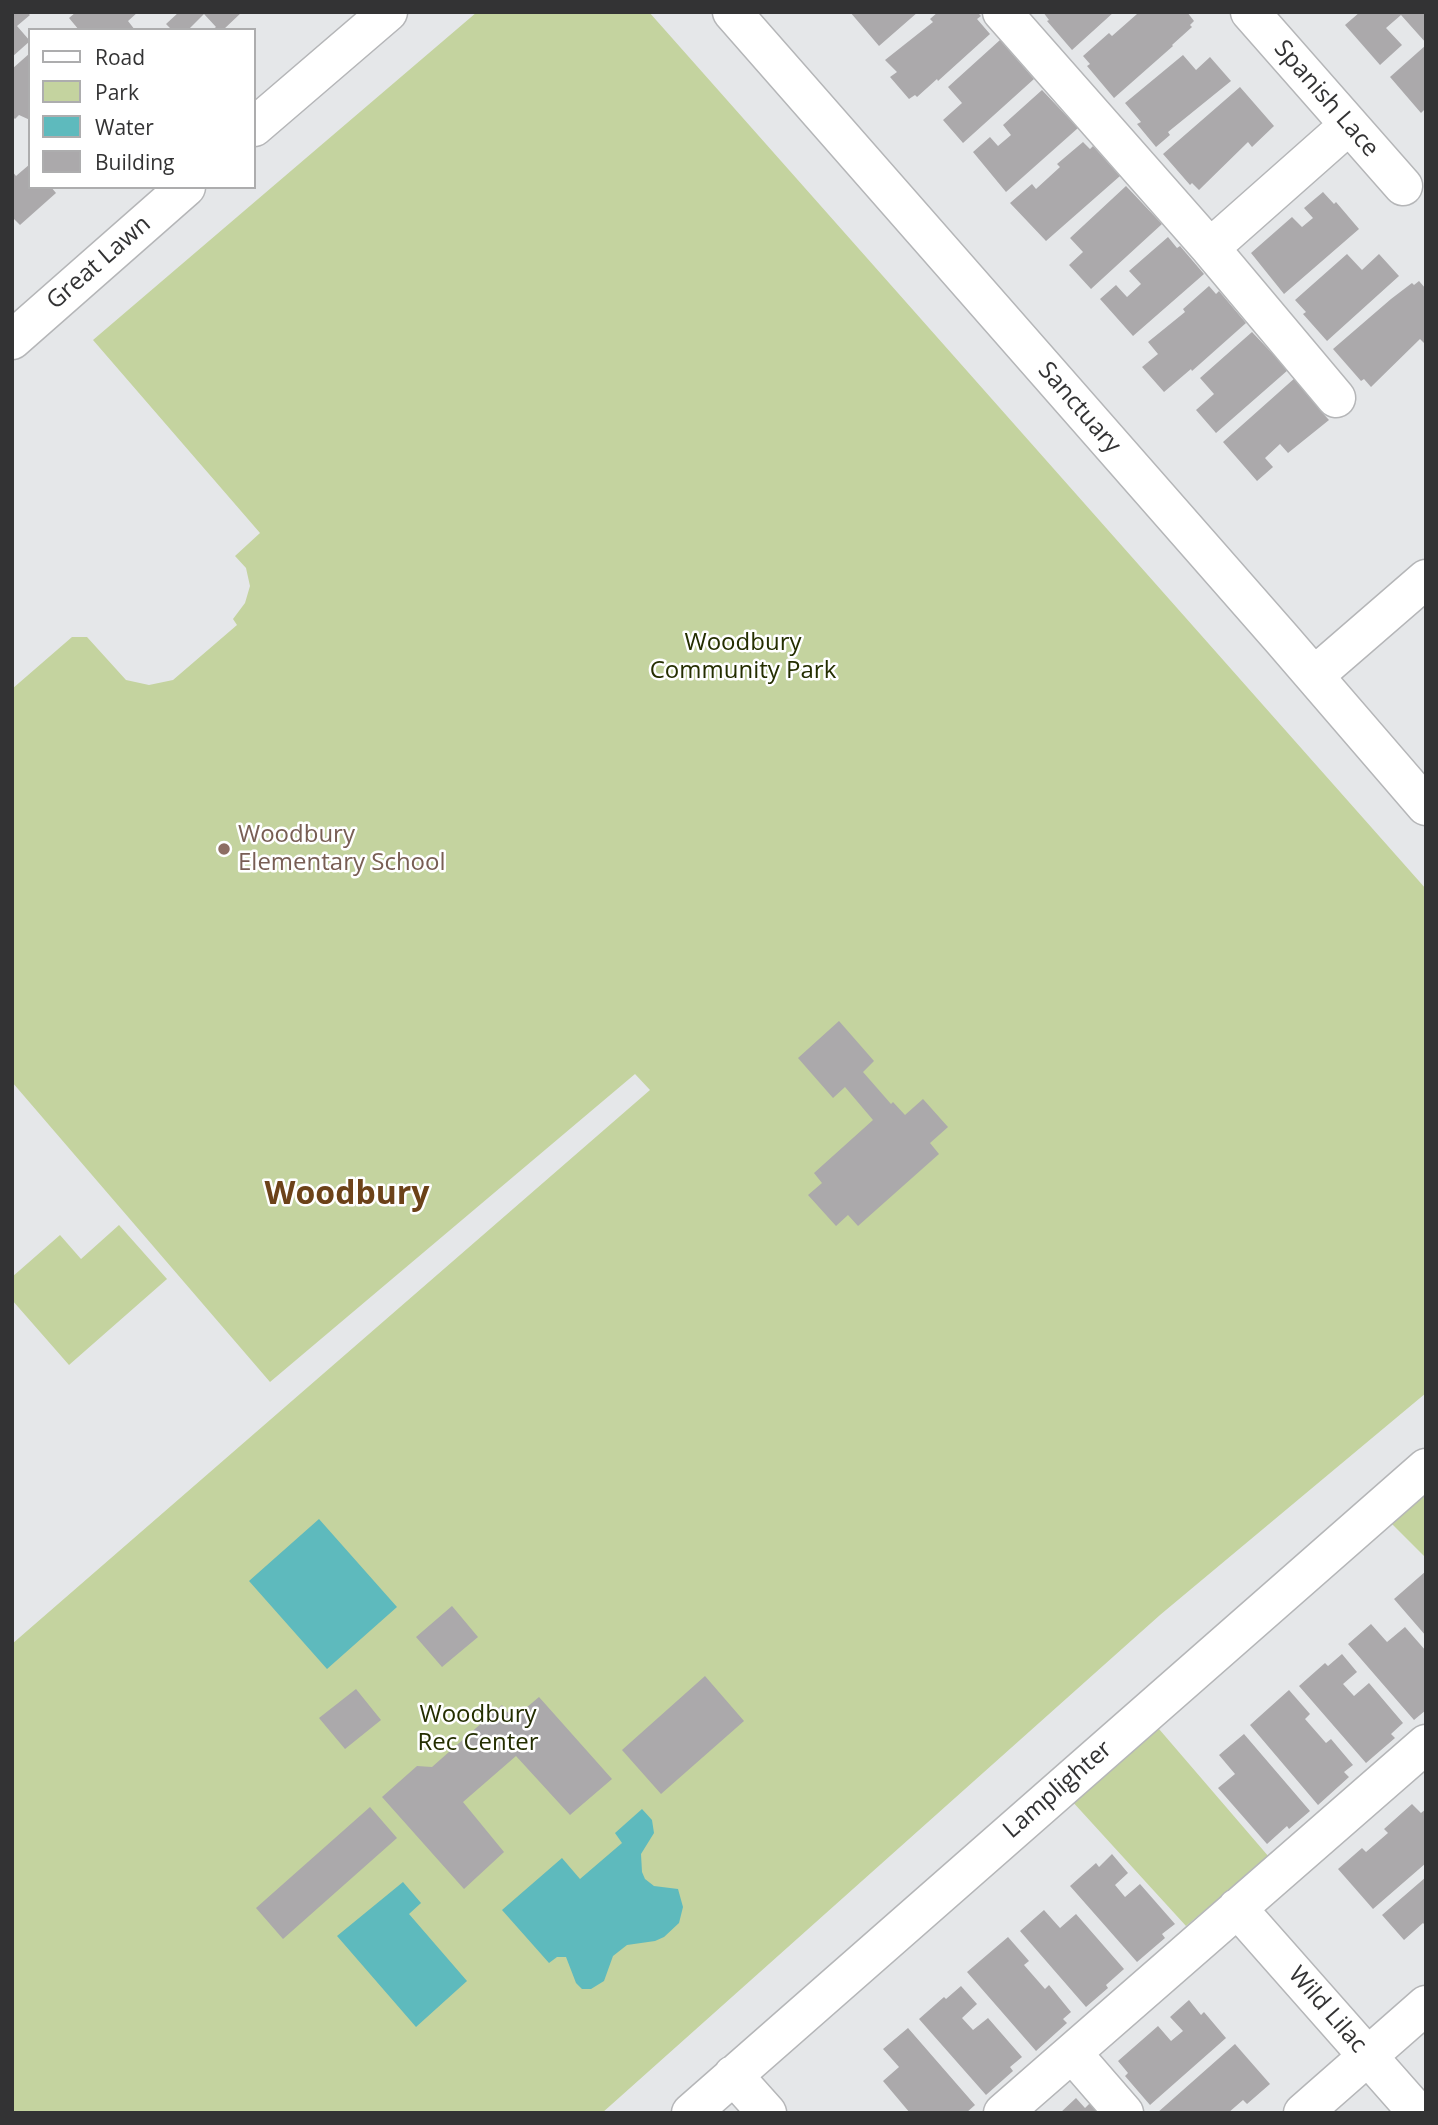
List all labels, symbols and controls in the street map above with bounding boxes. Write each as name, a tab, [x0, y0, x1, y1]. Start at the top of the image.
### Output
legend	[28, 28, 256, 189]
street label: Spanish Lace	[1268, 35, 1384, 163]
text: Road	[95, 43, 145, 71]
text: Park	[95, 78, 139, 106]
text: Water	[95, 113, 154, 141]
text: Building	[95, 148, 174, 176]
street label: Great Lawn	[41, 210, 157, 316]
street label: Sanctuary	[1032, 357, 1126, 459]
park label: Woodbury Community Park	[650, 629, 836, 685]
place label: Woodbury Elementary School	[238, 821, 446, 877]
marker: Woodbury Elementary School	[216, 841, 232, 857]
district label: Woodbury	[265, 1176, 429, 1214]
park label: Woodbury Rec Center	[417, 1701, 539, 1757]
street label: Lamplighter	[998, 1735, 1118, 1845]
street label: Wild Lilac	[1282, 1961, 1372, 2059]

